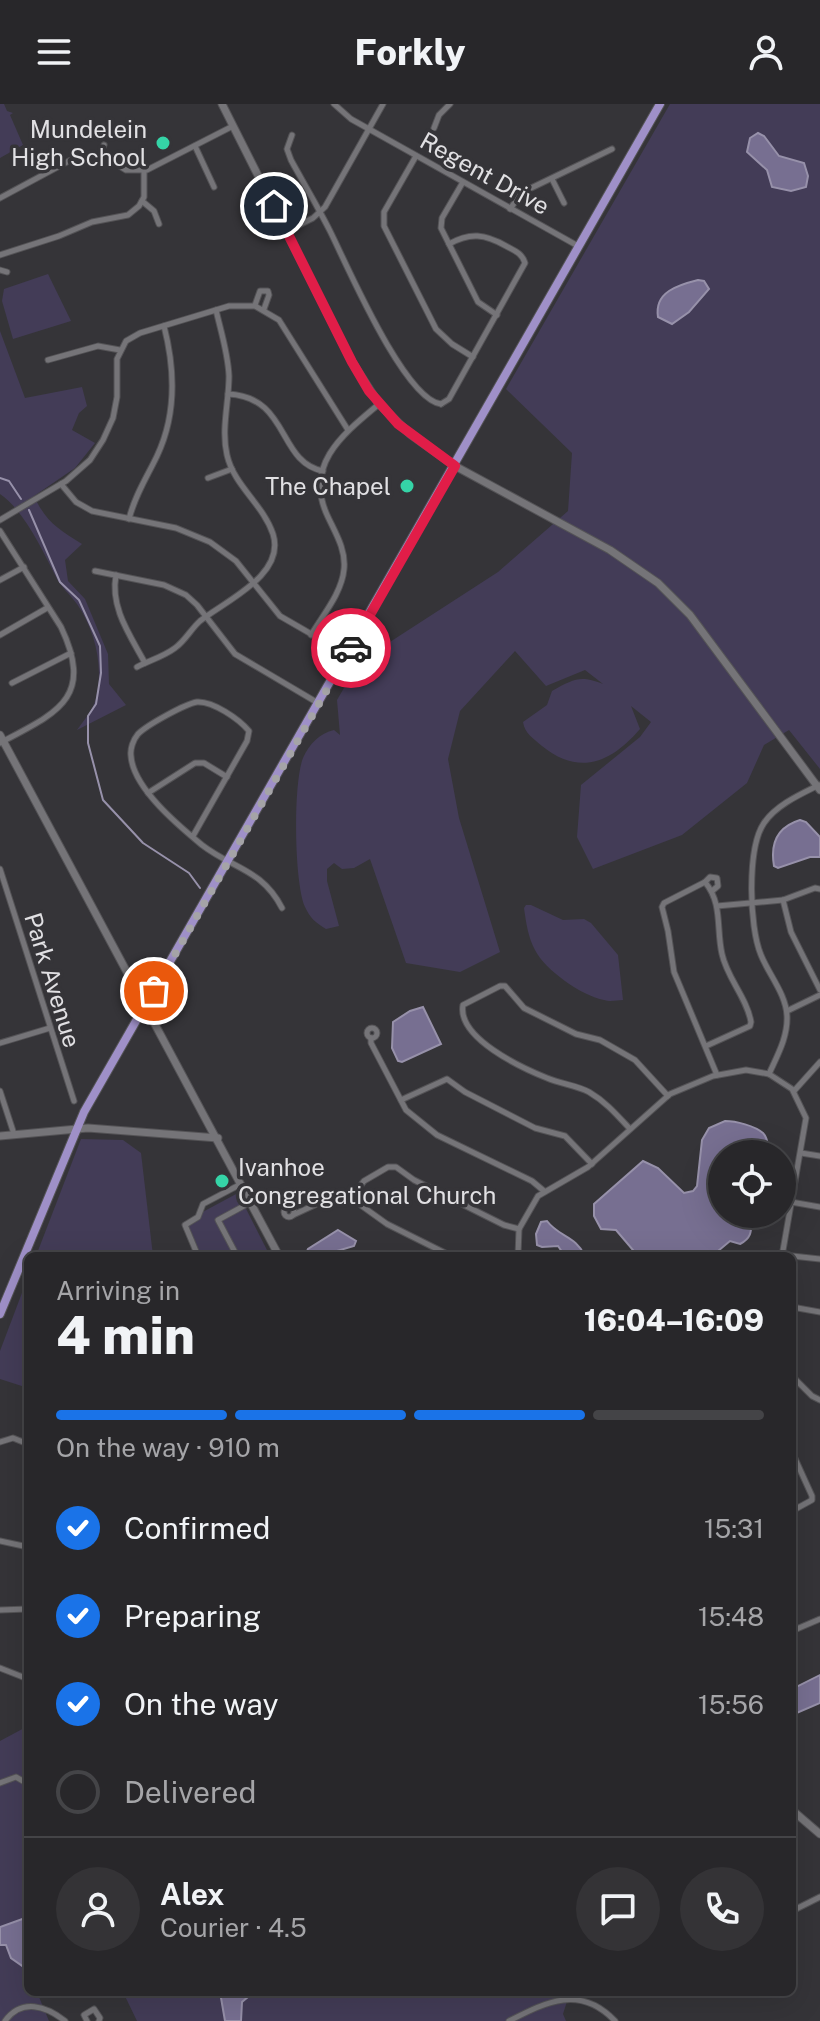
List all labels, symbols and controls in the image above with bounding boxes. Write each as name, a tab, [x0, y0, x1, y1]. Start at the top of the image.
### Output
icon: menu	[32, 30, 76, 74]
icon: person	[744, 30, 788, 74]
text: Forkly	[355, 31, 465, 73]
place label: Mundelein High School	[11, 115, 147, 171]
street label: Regent Drive	[415, 126, 555, 220]
marker: Mundelein High School	[154, 134, 172, 152]
pin	[240, 172, 308, 240]
icon: home	[252, 184, 296, 228]
place label: The Chapel	[265, 472, 391, 500]
marker: The Chapel	[398, 477, 416, 495]
courier	[311, 608, 391, 688]
icon: car	[329, 626, 373, 670]
street label: Park Avenue	[19, 909, 87, 1051]
pin	[120, 957, 188, 1025]
icon: bag	[132, 969, 176, 1013]
map controls	[708, 1140, 796, 1228]
button: locate	[708, 1140, 796, 1228]
place label: Ivanhoe Congregational Church	[238, 1153, 496, 1209]
marker: Ivanhoe Congregational Church	[213, 1172, 231, 1190]
text: Arriving in	[56, 1275, 180, 1306]
text: 16:04–16:09	[584, 1302, 764, 1338]
text: 4 min	[56, 1305, 195, 1366]
text: On the way · 910 m	[56, 1432, 280, 1463]
icon: check	[56, 1506, 100, 1550]
text: Confirmed	[124, 1510, 270, 1546]
text: 15:31	[704, 1513, 764, 1544]
icon: check	[56, 1594, 100, 1638]
text: Preparing	[124, 1598, 261, 1634]
text: 15:48	[698, 1601, 764, 1632]
icon: check	[56, 1682, 100, 1726]
text: On the way	[124, 1686, 278, 1722]
text: 15:56	[698, 1689, 764, 1720]
text: Delivered	[124, 1774, 256, 1810]
button: person	[56, 1867, 140, 1951]
button: chat	[576, 1867, 660, 1951]
button: phone	[680, 1867, 764, 1951]
text: Alex	[160, 1876, 224, 1912]
text: Courier · 4.5	[160, 1912, 307, 1943]

